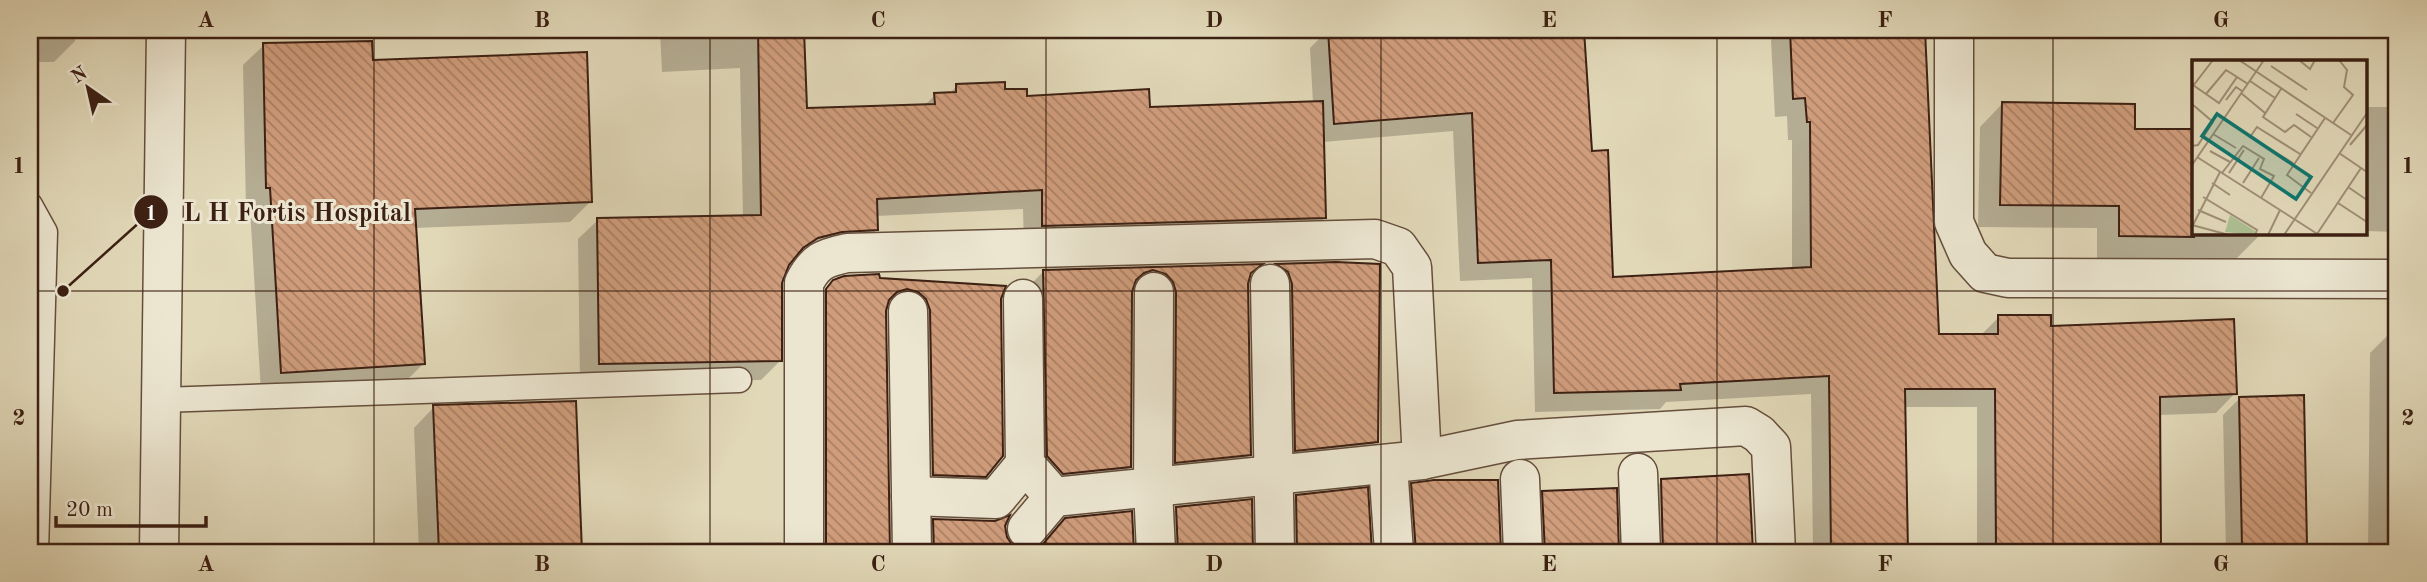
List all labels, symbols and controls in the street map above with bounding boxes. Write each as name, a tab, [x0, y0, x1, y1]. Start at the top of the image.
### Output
text: A	[197, 9, 215, 32]
text: B	[534, 9, 550, 32]
text: C	[870, 9, 886, 32]
text: D	[1205, 9, 1223, 32]
text: E	[1541, 9, 1557, 32]
text: F	[1877, 9, 1893, 32]
text: G	[2213, 9, 2229, 32]
north arrow	[52, 52, 122, 122]
inset map	[2192, 60, 2368, 234]
text: N	[69, 64, 92, 88]
text: 1	[12, 155, 26, 178]
text: 1	[2401, 155, 2415, 178]
callout: L H Fortis Hospital	[134, 189, 425, 236]
text: L H Fortis Hospital	[183, 201, 411, 227]
text: 1	[145, 204, 157, 225]
text: 2	[12, 407, 26, 430]
text: 2	[2401, 407, 2415, 430]
scale bar	[56, 484, 206, 528]
text: 20 m	[66, 500, 113, 521]
text: A	[197, 553, 215, 576]
text: B	[534, 553, 550, 576]
text: C	[870, 553, 886, 576]
text: D	[1205, 553, 1223, 576]
text: E	[1541, 553, 1557, 576]
text: F	[1877, 553, 1893, 576]
text: G	[2213, 553, 2229, 576]

